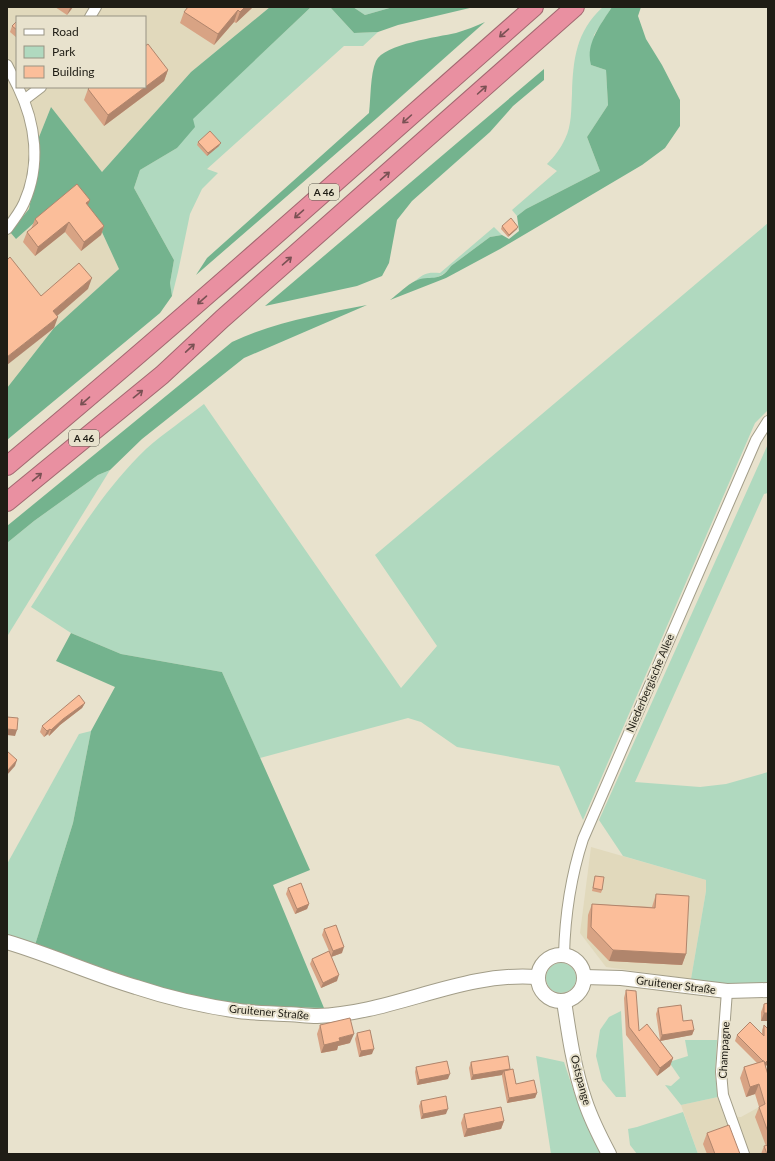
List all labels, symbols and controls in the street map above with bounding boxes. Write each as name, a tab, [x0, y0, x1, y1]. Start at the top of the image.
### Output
legend	[16, 16, 146, 88]
text: Road	[52, 24, 79, 39]
one-way arrow	[499, 28, 510, 37]
text: Park	[52, 44, 76, 59]
text: Building	[52, 64, 95, 79]
one-way arrow	[477, 85, 487, 94]
one-way arrow	[402, 114, 412, 124]
one-way arrow	[379, 171, 390, 180]
road number: A 46	[309, 184, 339, 200]
one-way arrow	[294, 210, 304, 219]
one-way arrow	[282, 257, 292, 266]
one-way arrow	[196, 296, 207, 305]
one-way arrow	[185, 344, 195, 353]
one-way arrow	[132, 390, 143, 399]
one-way arrow	[79, 397, 90, 406]
road number: A 46	[69, 430, 99, 446]
one-way arrow	[32, 473, 43, 481]
street label: Niederbergische Allee	[623, 631, 676, 734]
street label: Gruitener Straße	[635, 973, 717, 996]
street label: Gruitener Straße	[229, 1002, 310, 1021]
street label: Champagne	[716, 1021, 732, 1079]
street label: Ostspange	[569, 1053, 594, 1107]

